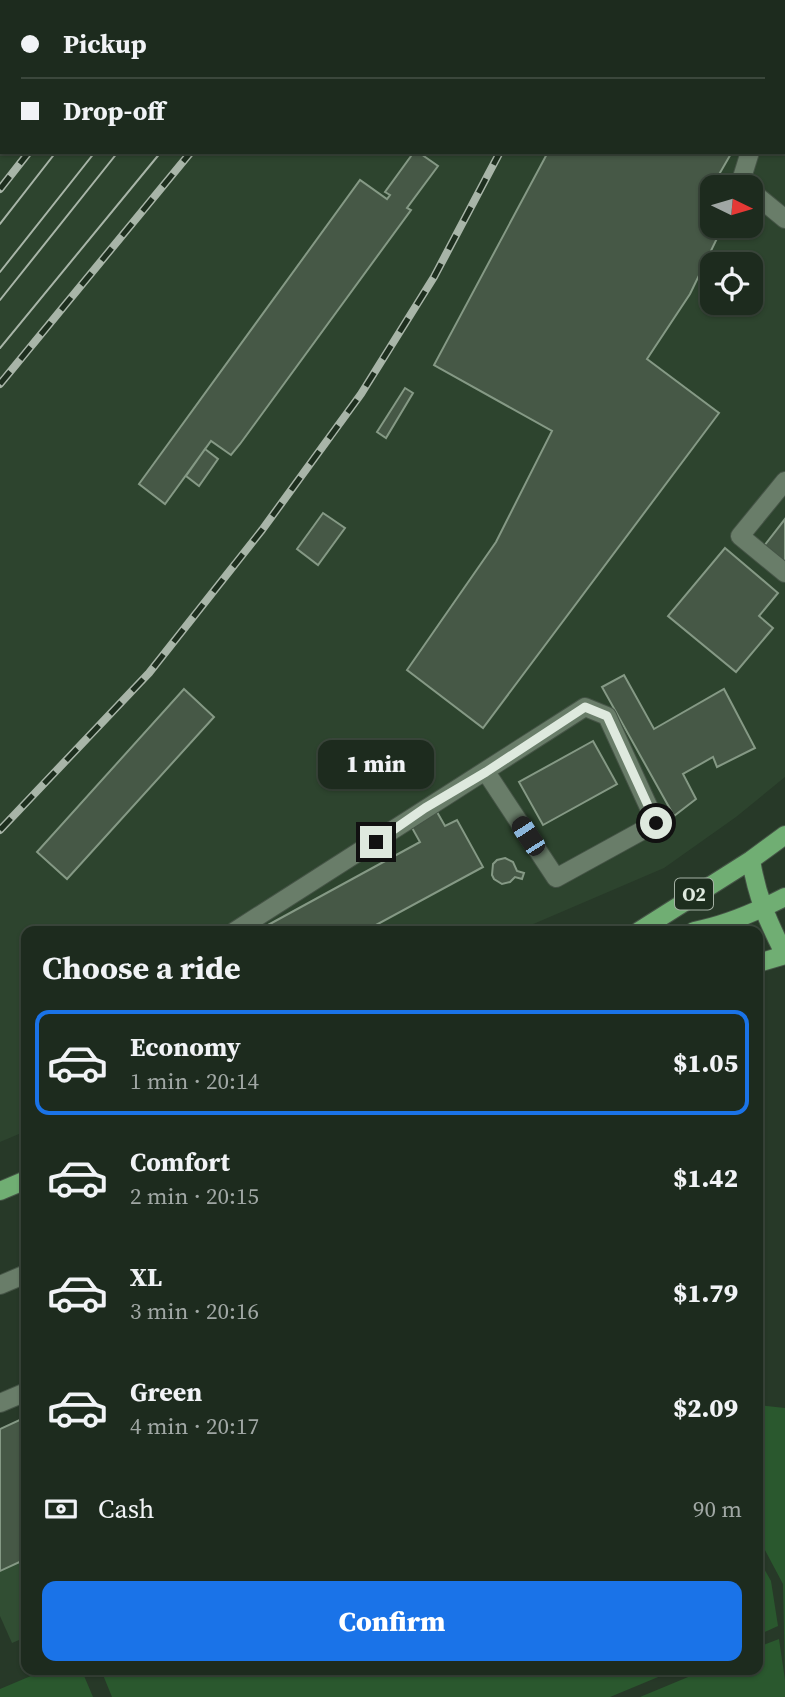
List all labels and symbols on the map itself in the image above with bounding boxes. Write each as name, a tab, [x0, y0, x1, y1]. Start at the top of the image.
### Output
north arrow	[700, 175, 763, 238]
callout: 1 min	[318, 740, 434, 790]
route start	[640, 807, 672, 839]
car	[508, 813, 549, 859]
route end	[360, 826, 392, 858]
road number: O2	[675, 878, 713, 909]

